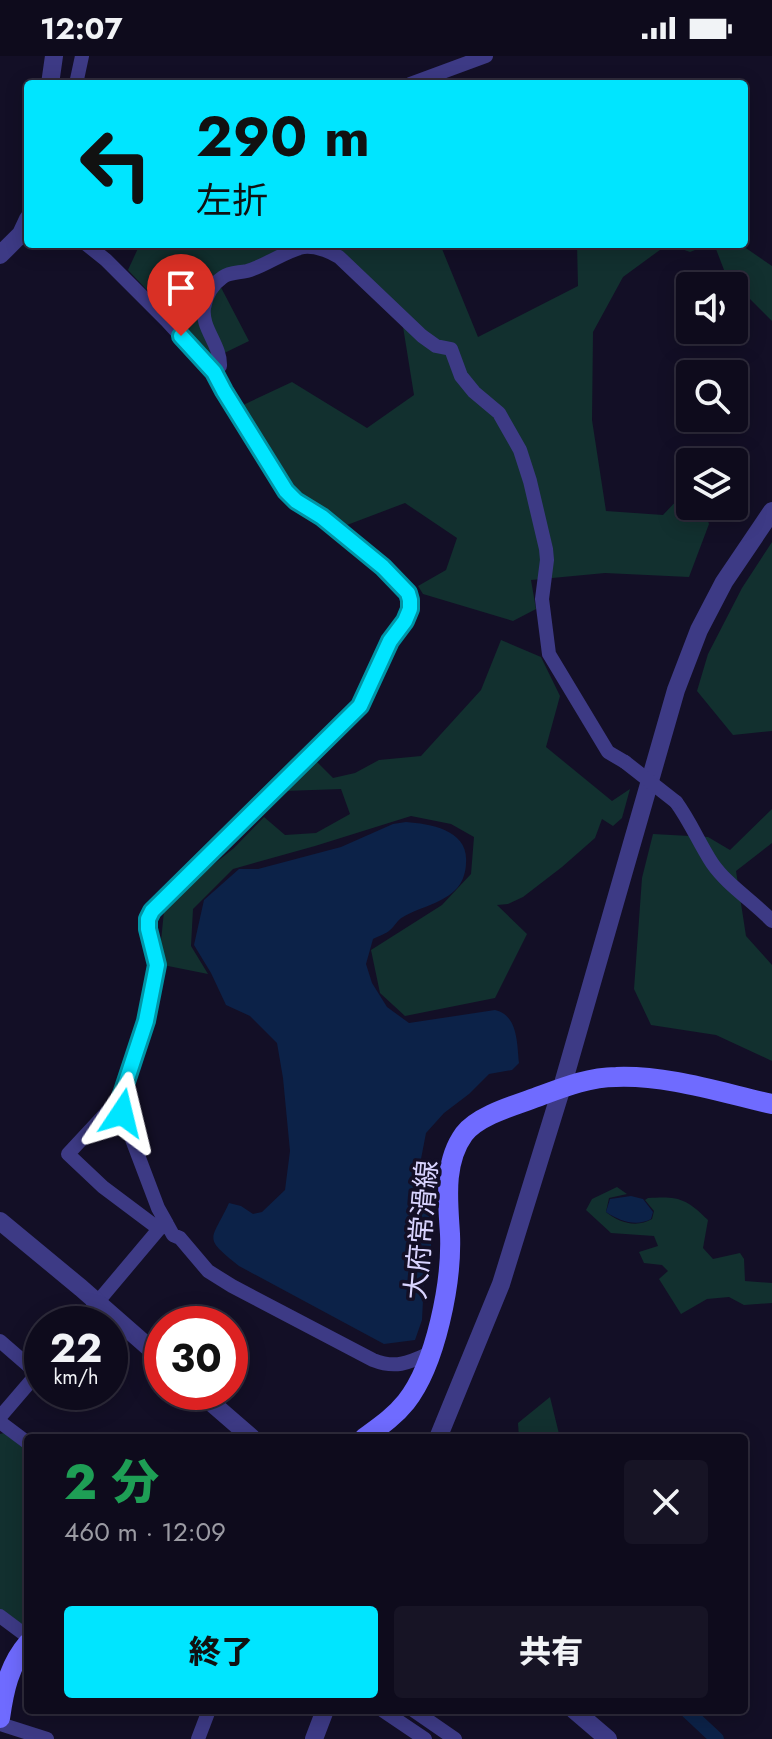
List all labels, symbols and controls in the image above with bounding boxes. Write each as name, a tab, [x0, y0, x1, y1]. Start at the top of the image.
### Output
text: 12:07	[40, 7, 123, 50]
text: 290 m	[196, 96, 370, 177]
icon: left	[64, 112, 168, 216]
text: 左折	[196, 174, 268, 226]
pin	[147, 254, 215, 336]
icon: arrive	[159, 266, 203, 310]
map controls	[676, 272, 748, 520]
button: sound	[676, 272, 748, 344]
button: search	[676, 360, 748, 432]
button: layers	[676, 448, 748, 520]
position arrow	[80, 1071, 164, 1155]
street label: 大府常滑線	[395, 1159, 448, 1302]
speed limit sign: 30	[144, 1306, 248, 1410]
text: 22	[50, 1319, 102, 1377]
text: km/h	[53, 1363, 99, 1392]
text: 2 分	[64, 1448, 159, 1517]
button: close	[624, 1460, 708, 1544]
text: 460 m · 12:09	[64, 1513, 226, 1551]
button: 終了	[64, 1606, 378, 1698]
button: 共有	[394, 1606, 708, 1698]

